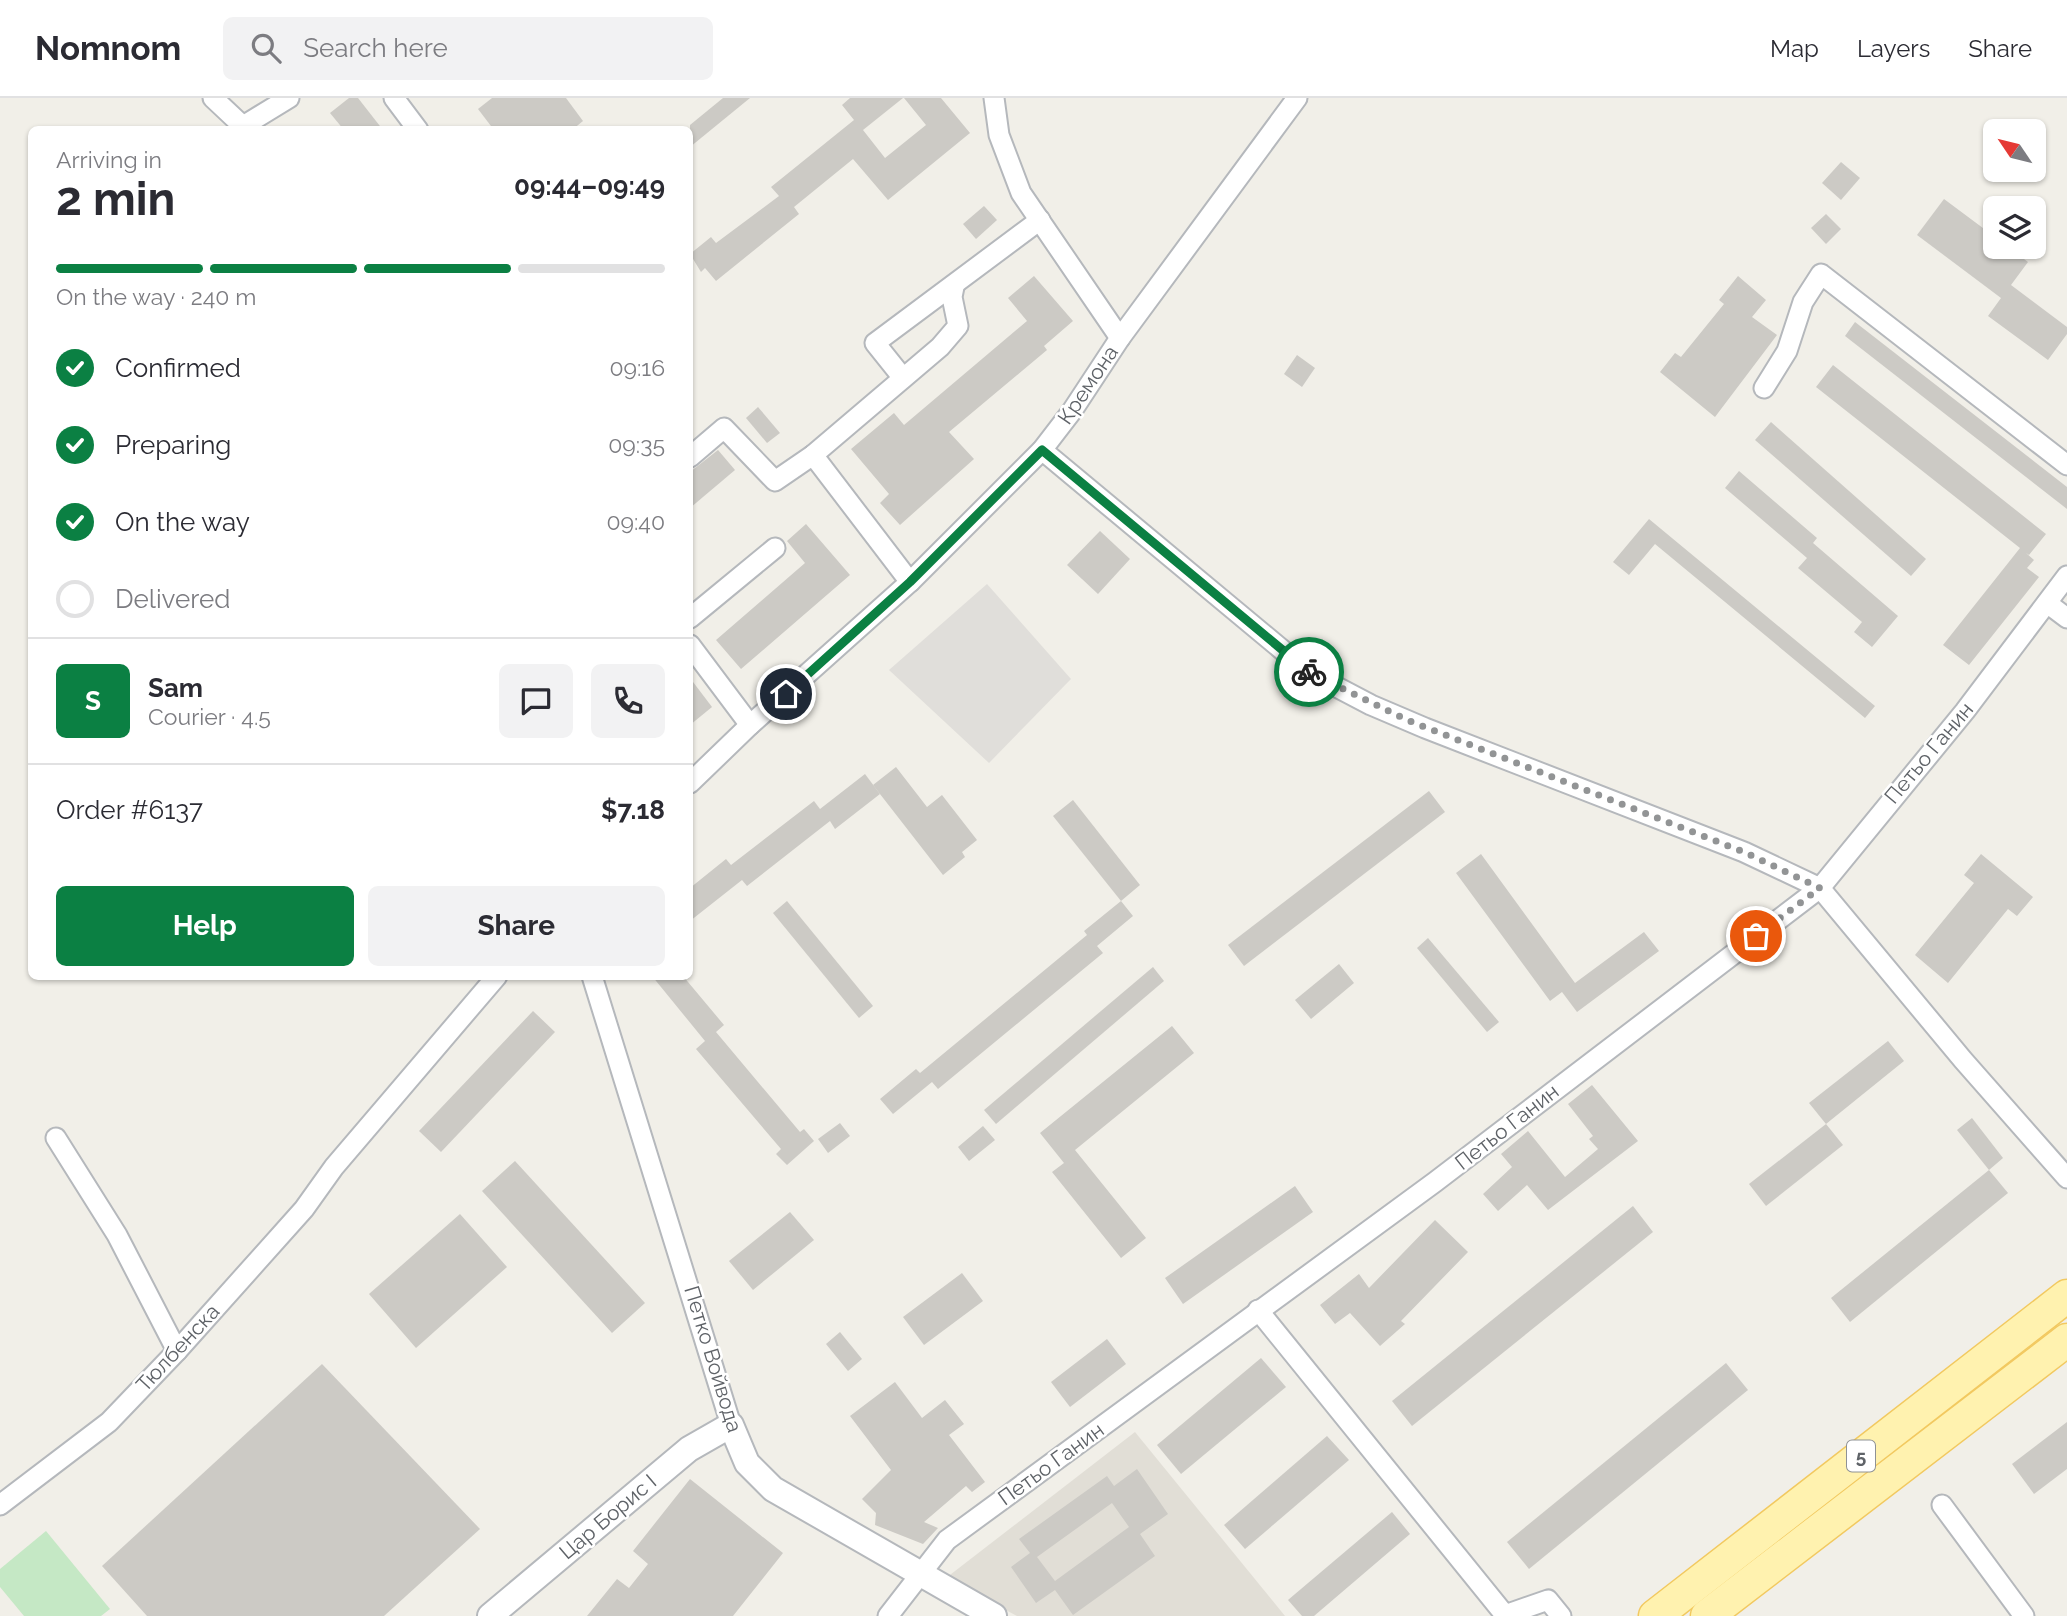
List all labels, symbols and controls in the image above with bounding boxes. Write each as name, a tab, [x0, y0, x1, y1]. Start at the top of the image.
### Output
search box	[223, 17, 713, 80]
text: Nomnom	[35, 29, 181, 68]
icon: search	[247, 29, 285, 67]
text: Search here	[303, 33, 448, 63]
text: Map	[1770, 34, 1819, 63]
text: Layers	[1857, 34, 1930, 63]
text: Share	[1968, 34, 2032, 63]
north arrow	[1983, 119, 2046, 182]
map controls	[1983, 119, 2046, 259]
text: Arriving in	[56, 146, 162, 173]
text: 09:44–09:49	[514, 171, 665, 201]
text: 2 min	[56, 172, 175, 226]
button: layers	[1983, 196, 2046, 259]
text: On the way · 240 m	[56, 283, 256, 310]
street label: Кремона	[1052, 341, 1123, 429]
icon: check	[56, 349, 94, 387]
text: Confirmed	[115, 353, 241, 383]
text: 09:16	[609, 354, 665, 381]
icon: check	[56, 426, 94, 464]
text: Preparing	[115, 430, 231, 460]
text: 09:35	[608, 431, 665, 458]
icon: check	[56, 503, 94, 541]
text: On the way	[115, 507, 250, 537]
text: 09:40	[606, 508, 665, 535]
text: Delivered	[115, 584, 230, 614]
courier	[1274, 637, 1344, 707]
icon: bike	[1290, 653, 1328, 691]
button: chat	[499, 664, 573, 738]
button: phone	[591, 664, 665, 738]
pin	[756, 664, 816, 724]
text: Sam	[148, 673, 203, 703]
icon: home	[767, 675, 805, 713]
text: S	[85, 686, 101, 716]
street label: Петьо Ганин	[1879, 697, 1978, 808]
text: Courier · 4.5	[148, 703, 271, 730]
text: Order #6137	[56, 795, 203, 825]
text: $7.18	[601, 795, 665, 825]
button: Help	[56, 886, 354, 966]
button: Share	[368, 886, 665, 966]
pin	[1726, 906, 1786, 966]
icon: bag	[1737, 917, 1775, 955]
street label: Петьо Ганин	[1450, 1078, 1564, 1175]
street label: Петко Войвода	[679, 1283, 748, 1435]
street label: Тюлбенска	[131, 1299, 224, 1397]
street label: Петьо Ганин	[993, 1417, 1108, 1510]
road number: 5	[1847, 1440, 1875, 1472]
street label: Цар Борис I	[554, 1469, 661, 1564]

